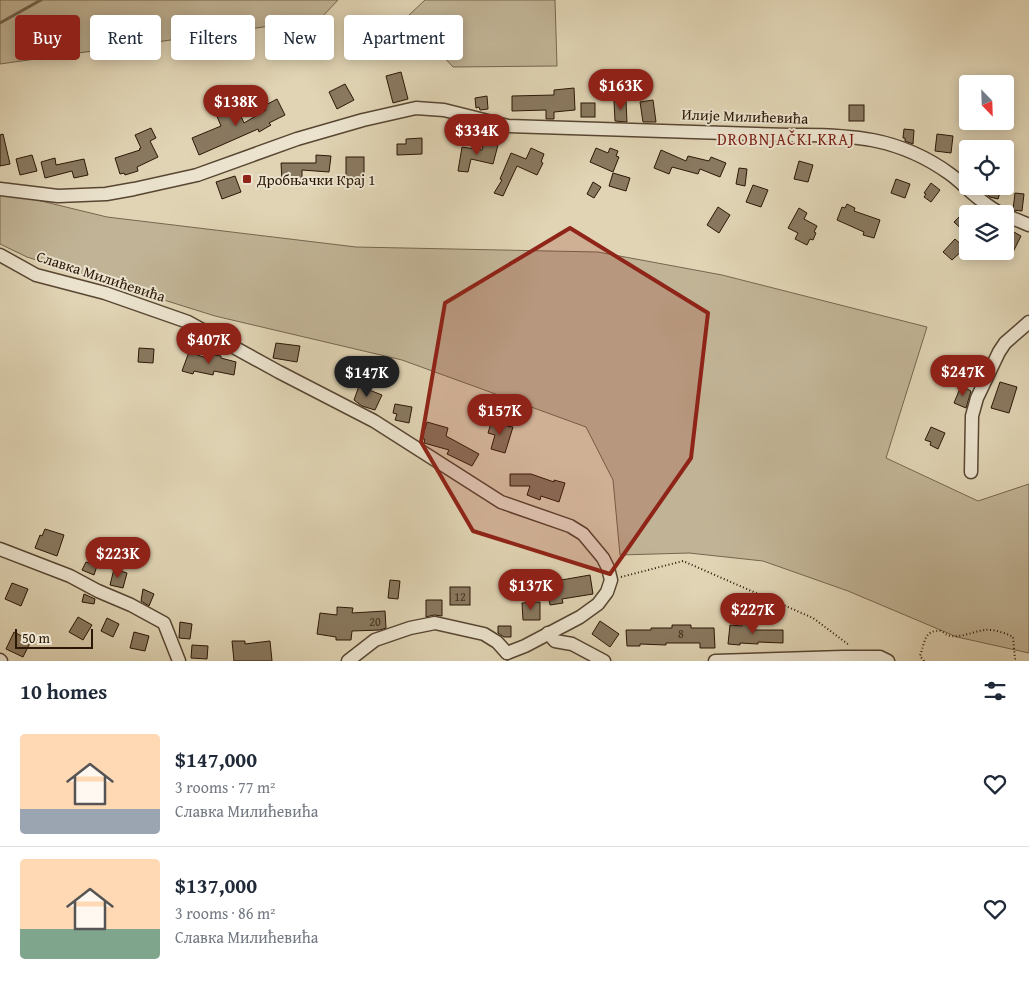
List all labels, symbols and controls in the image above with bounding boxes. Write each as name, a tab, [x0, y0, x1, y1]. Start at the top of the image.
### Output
chip: Buy	[15, 15, 80, 60]
chip: Rent	[90, 15, 161, 60]
chip: Filters	[171, 15, 255, 60]
chip: New	[265, 15, 334, 60]
chip: Apartment	[344, 15, 463, 60]
pin: $163K	[586, 68, 656, 111]
text: $163K	[599, 73, 643, 97]
north arrow	[959, 75, 1014, 130]
map controls	[959, 75, 1014, 260]
pin: $138K	[201, 84, 271, 127]
text: $138K	[214, 89, 258, 113]
street label: Илије Милићевића	[681, 103, 810, 129]
pin: $334K	[442, 114, 512, 156]
text: $334K	[455, 118, 499, 142]
district label: DROBNJAČKI KRAJ	[717, 127, 855, 151]
button: locate	[959, 140, 1014, 195]
place label: Дробњачки Крај 1	[256, 169, 376, 190]
marker: Дробњачки Крај 1	[241, 173, 253, 185]
button: layers	[959, 205, 1014, 260]
street label: Славка Милићевића	[34, 245, 169, 307]
pin: $407K	[174, 322, 244, 365]
text: $407K	[187, 327, 231, 351]
pin: $247K	[928, 354, 998, 397]
pin: $147K	[332, 356, 402, 398]
text: $247K	[941, 359, 985, 383]
text: $147K	[345, 360, 389, 384]
pin: $157K	[465, 394, 535, 436]
text: $157K	[478, 398, 522, 422]
pin: $223K	[83, 536, 153, 579]
text: $223K	[96, 541, 140, 565]
pin: $137K	[496, 568, 566, 611]
text: $137K	[509, 573, 553, 597]
house number: 12	[454, 588, 466, 605]
pin: $227K	[718, 592, 788, 635]
text: $227K	[731, 597, 775, 621]
house number: 20	[369, 613, 381, 630]
house number: 8	[678, 625, 684, 642]
scale bar	[15, 626, 92, 649]
text: 50 m	[22, 628, 50, 648]
text: 10 homes	[20, 676, 107, 707]
icon: filters	[981, 677, 1009, 705]
text: $147,000	[175, 744, 257, 775]
icon: home	[60, 754, 120, 814]
icon: heart	[981, 770, 1009, 798]
text: 3 rooms · 77 m²	[175, 775, 275, 799]
text: Славка Милићевића	[175, 799, 318, 823]
text: $137,000	[175, 870, 257, 901]
icon: home	[60, 879, 120, 939]
icon: heart	[981, 895, 1009, 923]
text: 3 rooms · 86 m²	[175, 901, 275, 925]
text: Славка Милићевића	[175, 925, 318, 949]

